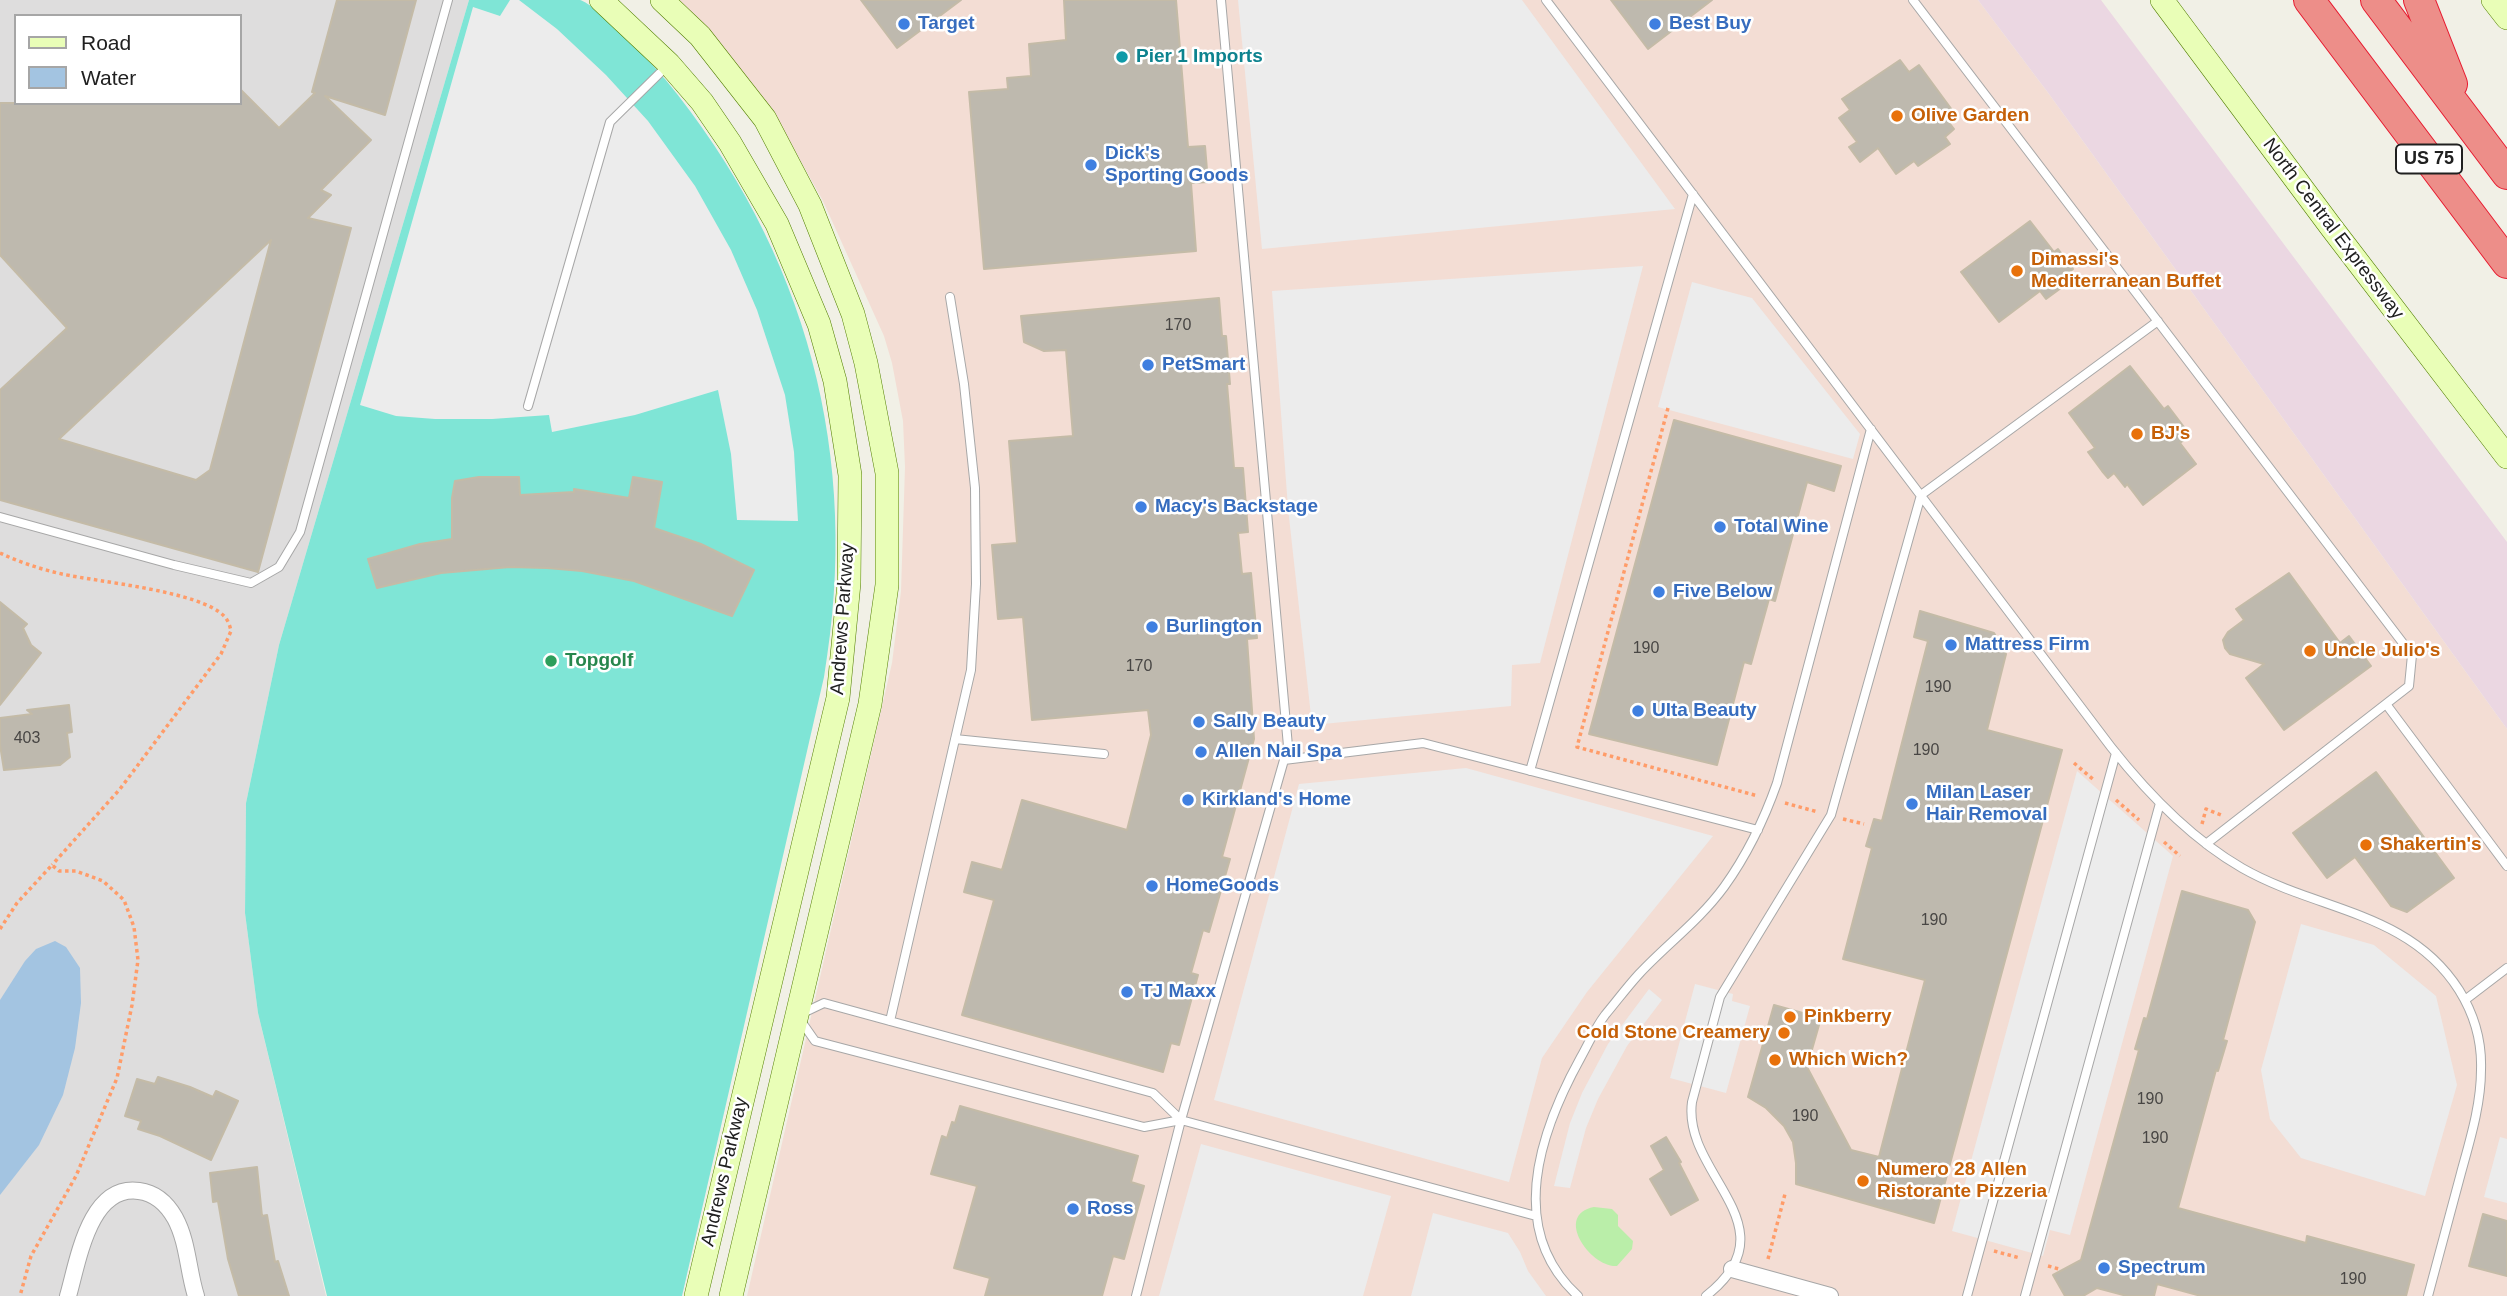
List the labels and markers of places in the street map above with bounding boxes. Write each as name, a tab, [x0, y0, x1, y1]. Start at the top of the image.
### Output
place label: Target	[918, 13, 975, 35]
place label: Best Buy	[1669, 13, 1751, 35]
marker: Target	[896, 16, 912, 32]
marker: Best Buy	[1647, 16, 1663, 32]
place label: Pier 1 Imports	[1136, 46, 1263, 68]
marker: Pier 1 Imports	[1114, 49, 1130, 65]
place label: Olive Garden	[1911, 105, 2029, 127]
marker: Olive Garden	[1889, 108, 1905, 124]
place label: Dick's Sporting Goods	[1105, 143, 1249, 187]
marker: Dick's Sporting Goods	[1083, 157, 1099, 173]
place label: Dimassi's Mediterranean Buffet	[2031, 249, 2221, 293]
marker: Dimassi's Mediterranean Buffet	[2009, 263, 2025, 279]
place label: PetSmart	[1162, 354, 1245, 376]
marker: PetSmart	[1140, 357, 1156, 373]
place label: BJ's	[2151, 423, 2190, 445]
marker: BJ's	[2129, 426, 2145, 442]
place label: Macy's Backstage	[1155, 496, 1318, 518]
marker: Macy's Backstage	[1133, 499, 1149, 515]
place label: Total Wine	[1734, 516, 1828, 538]
marker: Total Wine	[1712, 519, 1728, 535]
place label: Five Below	[1673, 581, 1772, 603]
marker: Five Below	[1651, 584, 1667, 600]
place label: Burlington	[1166, 616, 1262, 638]
marker: Burlington	[1144, 619, 1160, 635]
place label: Mattress Firm	[1965, 634, 2090, 656]
marker: Mattress Firm	[1943, 637, 1959, 653]
place label: Uncle Julio's	[2324, 640, 2440, 662]
marker: Uncle Julio's	[2302, 643, 2318, 659]
place label: Topgolf	[565, 650, 633, 672]
marker: Topgolf	[543, 653, 559, 669]
place label: Ulta Beauty	[1652, 700, 1757, 722]
marker: Ulta Beauty	[1630, 703, 1646, 719]
place label: Sally Beauty	[1213, 711, 1326, 733]
marker: Sally Beauty	[1191, 714, 1207, 730]
place label: Allen Nail Spa	[1215, 741, 1342, 763]
marker: Allen Nail Spa	[1193, 744, 1209, 760]
place label: Milan Laser Hair Removal	[1926, 782, 2047, 826]
place label: Kirkland's Home	[1202, 789, 1351, 811]
marker: Kirkland's Home	[1180, 792, 1196, 808]
marker: Milan Laser Hair Removal	[1904, 796, 1920, 812]
place label: Shakertin's	[2380, 834, 2482, 856]
marker: Shakertin's	[2358, 837, 2374, 853]
place label: HomeGoods	[1166, 875, 1279, 897]
marker: HomeGoods	[1144, 878, 1160, 894]
place label: TJ Maxx	[1141, 981, 1216, 1003]
marker: TJ Maxx	[1119, 984, 1135, 1000]
place label: Pinkberry	[1804, 1006, 1892, 1028]
marker: Pinkberry	[1782, 1009, 1798, 1025]
place label: Cold Stone Creamery	[1577, 1022, 1770, 1044]
marker: Cold Stone Creamery	[1776, 1025, 1792, 1041]
place label: Which Wich?	[1789, 1049, 1908, 1071]
marker: Which Wich?	[1767, 1052, 1783, 1068]
place label: Numero 28 Allen Ristorante Pizzeria	[1877, 1159, 2047, 1203]
marker: Numero 28 Allen Ristorante Pizzeria	[1855, 1173, 1871, 1189]
place label: Ross	[1087, 1198, 1133, 1220]
marker: Ross	[1065, 1201, 1081, 1217]
place label: Spectrum	[2118, 1257, 2206, 1279]
marker: Spectrum	[2096, 1260, 2112, 1276]

